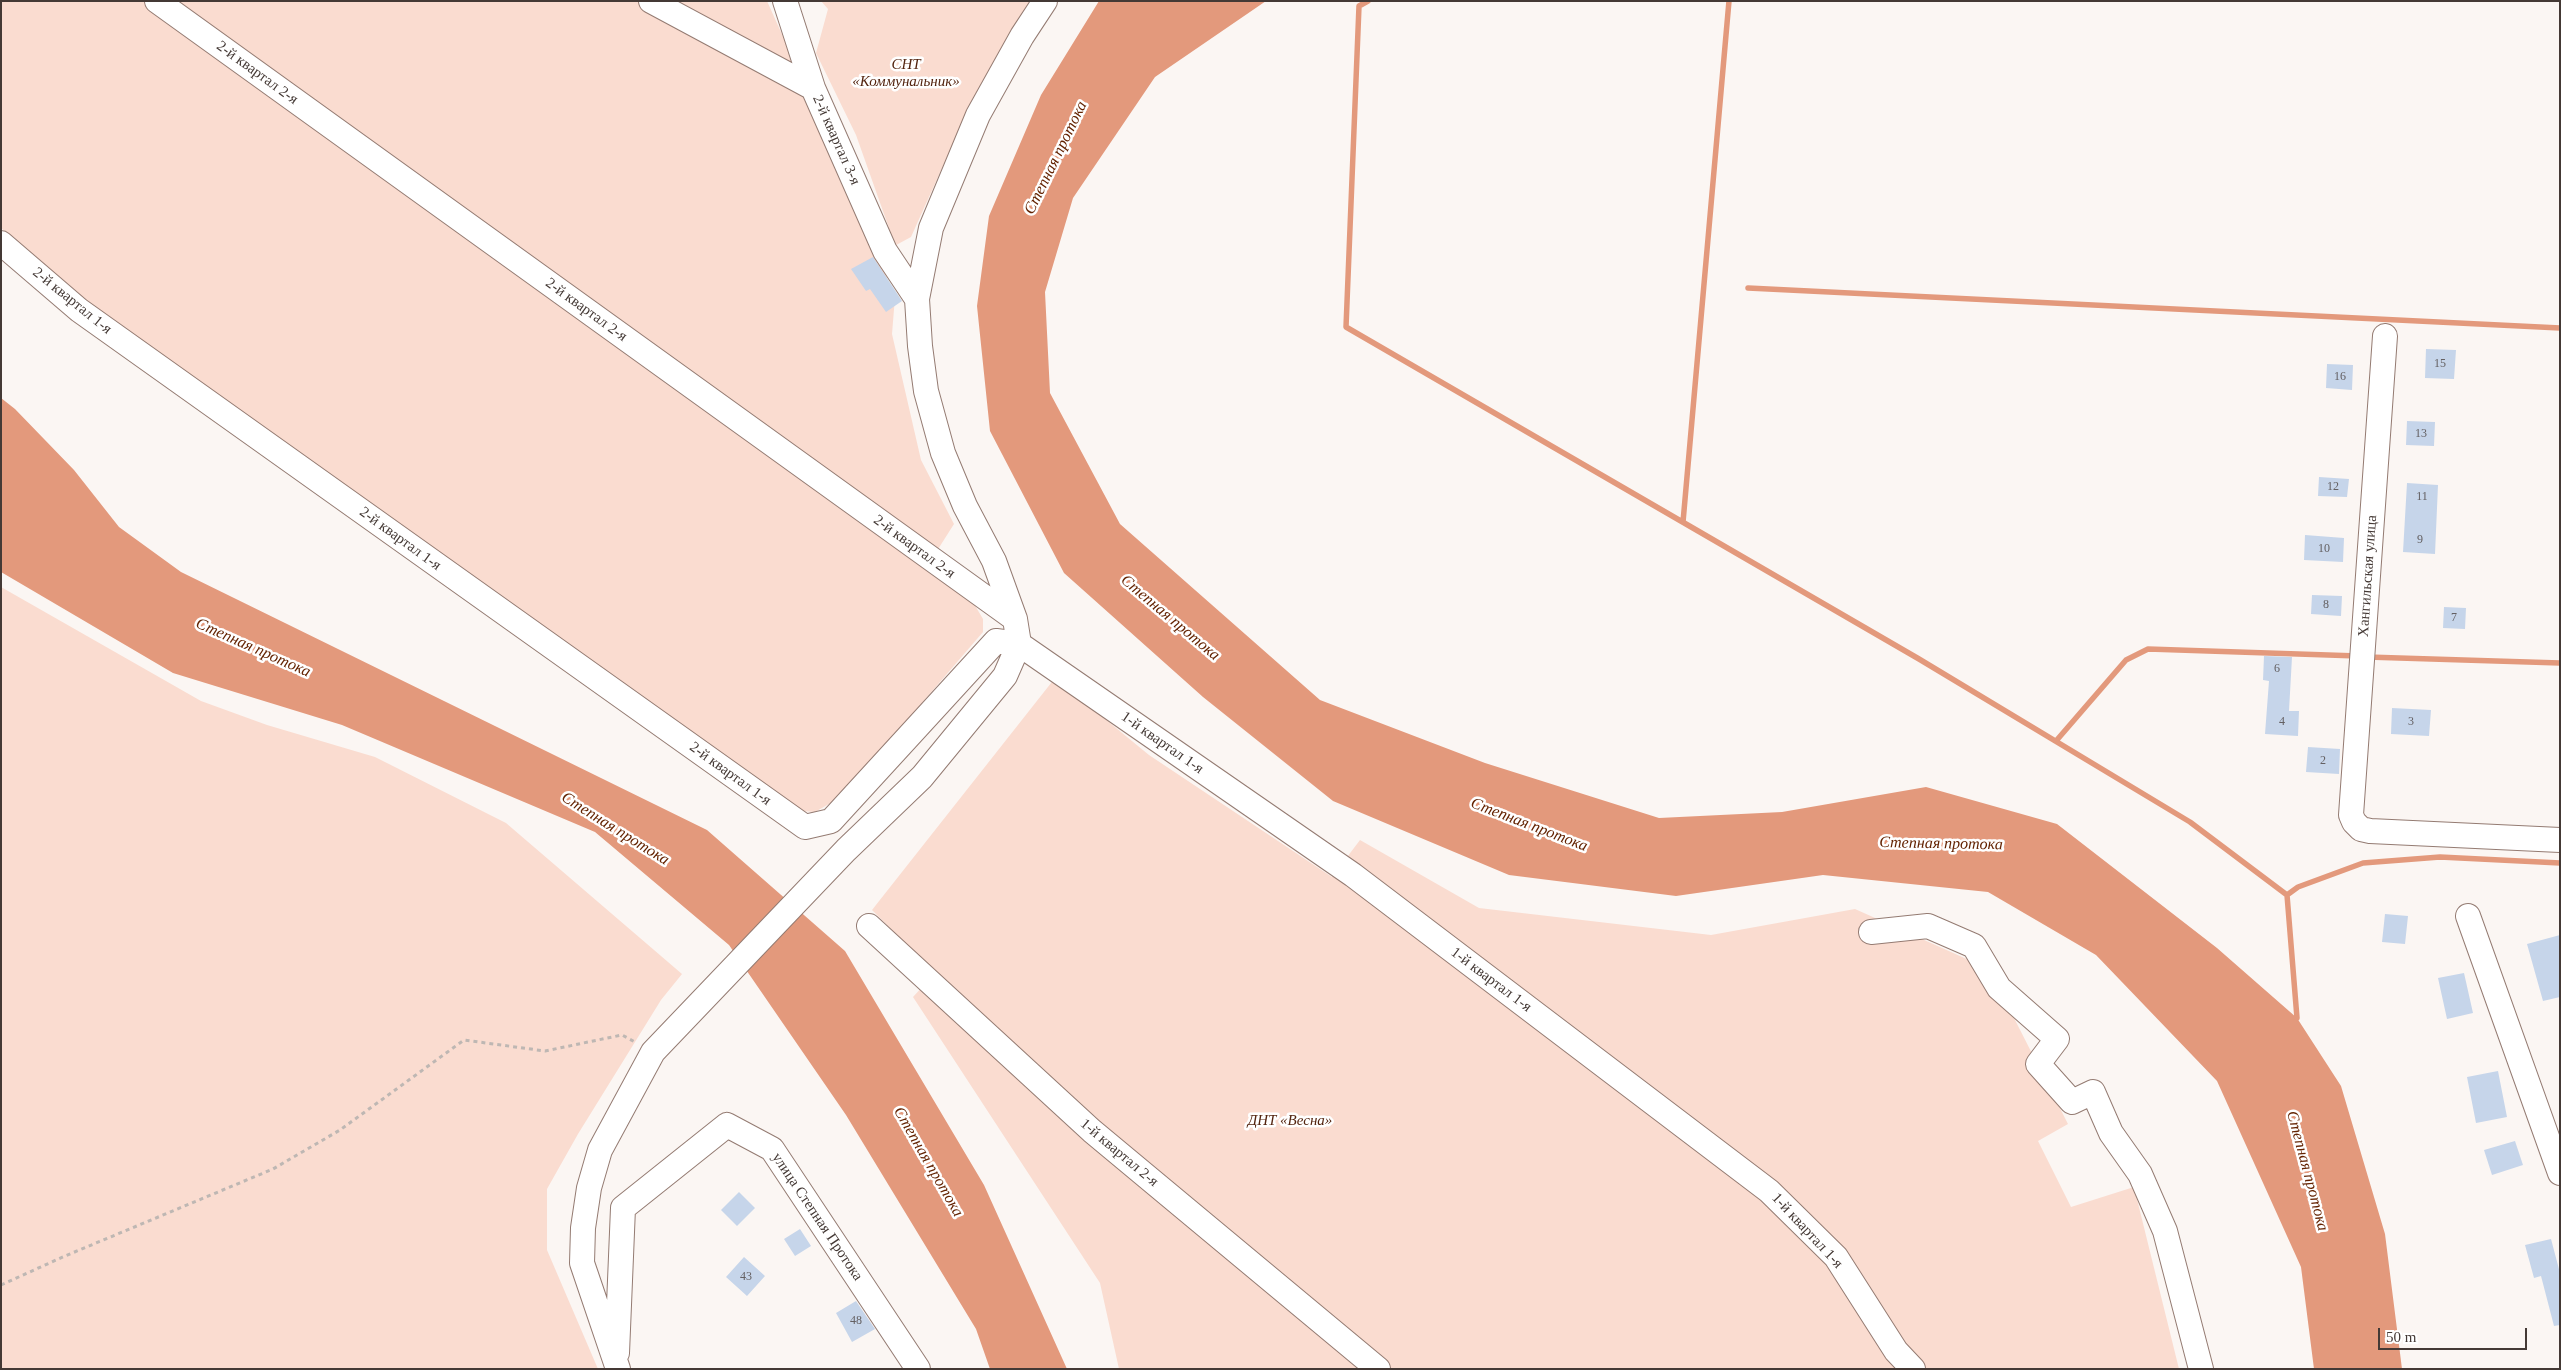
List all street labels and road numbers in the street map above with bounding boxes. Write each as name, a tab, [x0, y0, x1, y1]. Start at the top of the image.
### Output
street label: 2-й квартал 2-я	[213, 37, 301, 109]
street label: 2-й квартал 3-я	[808, 92, 864, 188]
street label: 2-й квартал 1-я	[29, 264, 115, 338]
street label: 2-й квартал 2-я	[542, 274, 630, 346]
street label: 2-й квартал 1-я	[356, 503, 444, 575]
street label: 2-й квартал 2-я	[870, 511, 958, 583]
street label: Хангильская улица	[2355, 514, 2381, 638]
street label: 1-й квартал 1-я	[1117, 708, 1207, 778]
street label: 2-й квартал 1-я	[686, 738, 774, 810]
street label: 1-й квартал 1-я	[1447, 944, 1535, 1016]
street label: 1-й квартал 2-я	[1076, 1115, 1162, 1191]
street label: улица Степная Протока	[767, 1150, 867, 1284]
street label: 1-й квартал 1-я	[1767, 1190, 1847, 1272]

